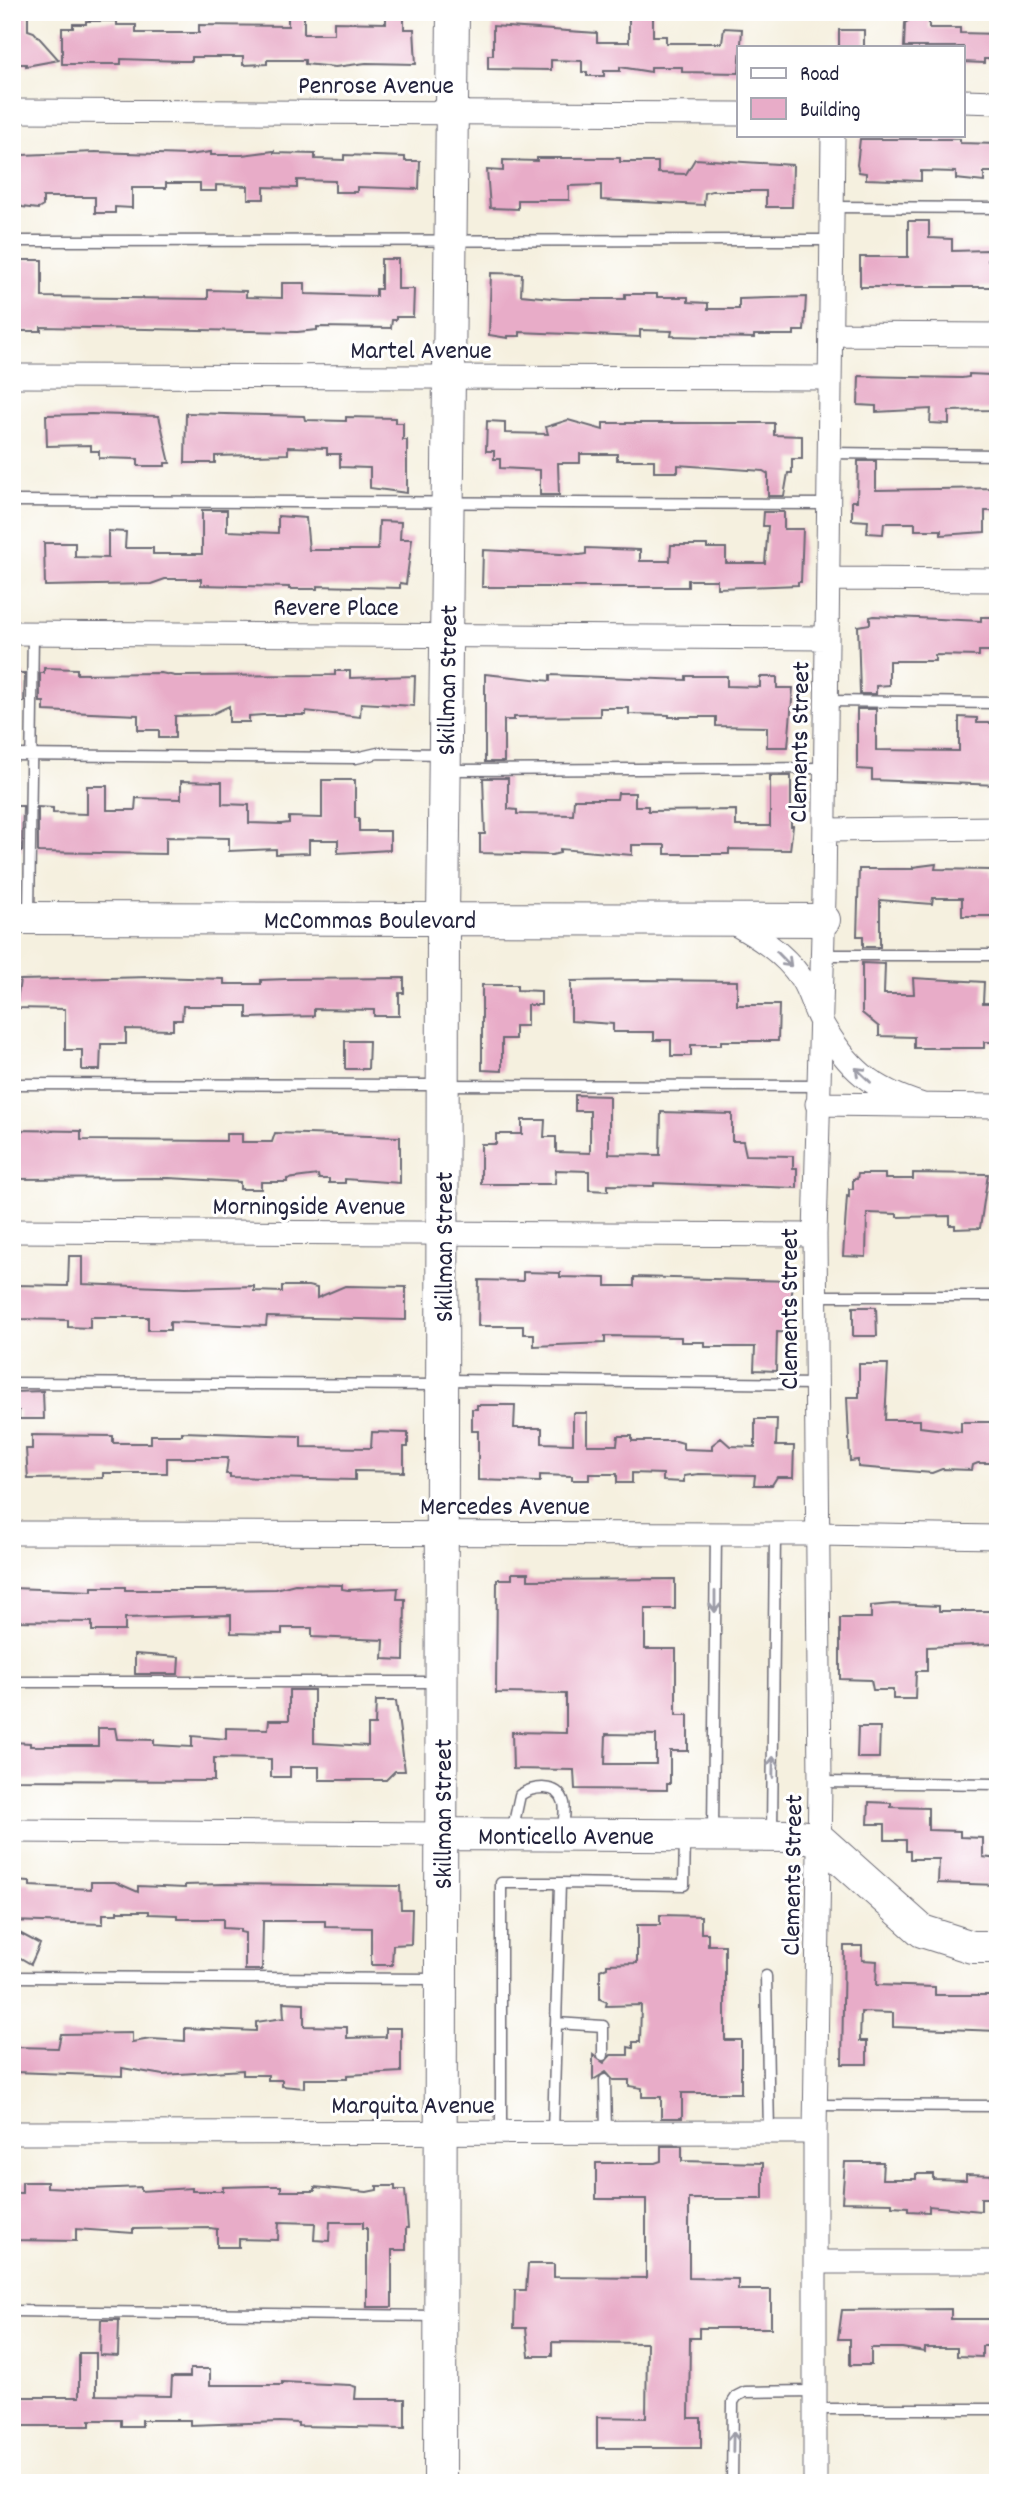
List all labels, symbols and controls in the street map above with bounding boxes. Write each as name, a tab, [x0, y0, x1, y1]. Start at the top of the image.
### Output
legend	[737, 46, 964, 136]
text: Road	[800, 61, 839, 91]
street label: Penrose Avenue	[298, 69, 454, 106]
text: Building	[800, 97, 860, 127]
street label: Martel Avenue	[350, 334, 492, 371]
street label: Revere Place	[273, 591, 399, 628]
street label: Skillman Street	[430, 604, 469, 756]
street label: Clements Street	[782, 661, 821, 823]
street label: McCommas Boulevard	[264, 904, 476, 941]
one-way arrow	[775, 950, 792, 967]
one-way arrow	[855, 1067, 872, 1084]
street label: Skillman Street	[428, 1171, 465, 1322]
street label: Morningside Avenue	[212, 1190, 406, 1227]
street label: Clements Street	[773, 1228, 810, 1390]
street label: Mercedes Avenue	[420, 1490, 590, 1527]
one-way arrow	[708, 1590, 722, 1613]
street label: Skillman Street	[427, 1738, 464, 1889]
one-way arrow	[766, 1756, 780, 1779]
street label: Clements Street	[775, 1794, 814, 1956]
street label: Monticello Avenue	[478, 1820, 654, 1857]
street label: Marquita Avenue	[331, 2089, 495, 2126]
one-way arrow	[726, 2431, 739, 2454]

